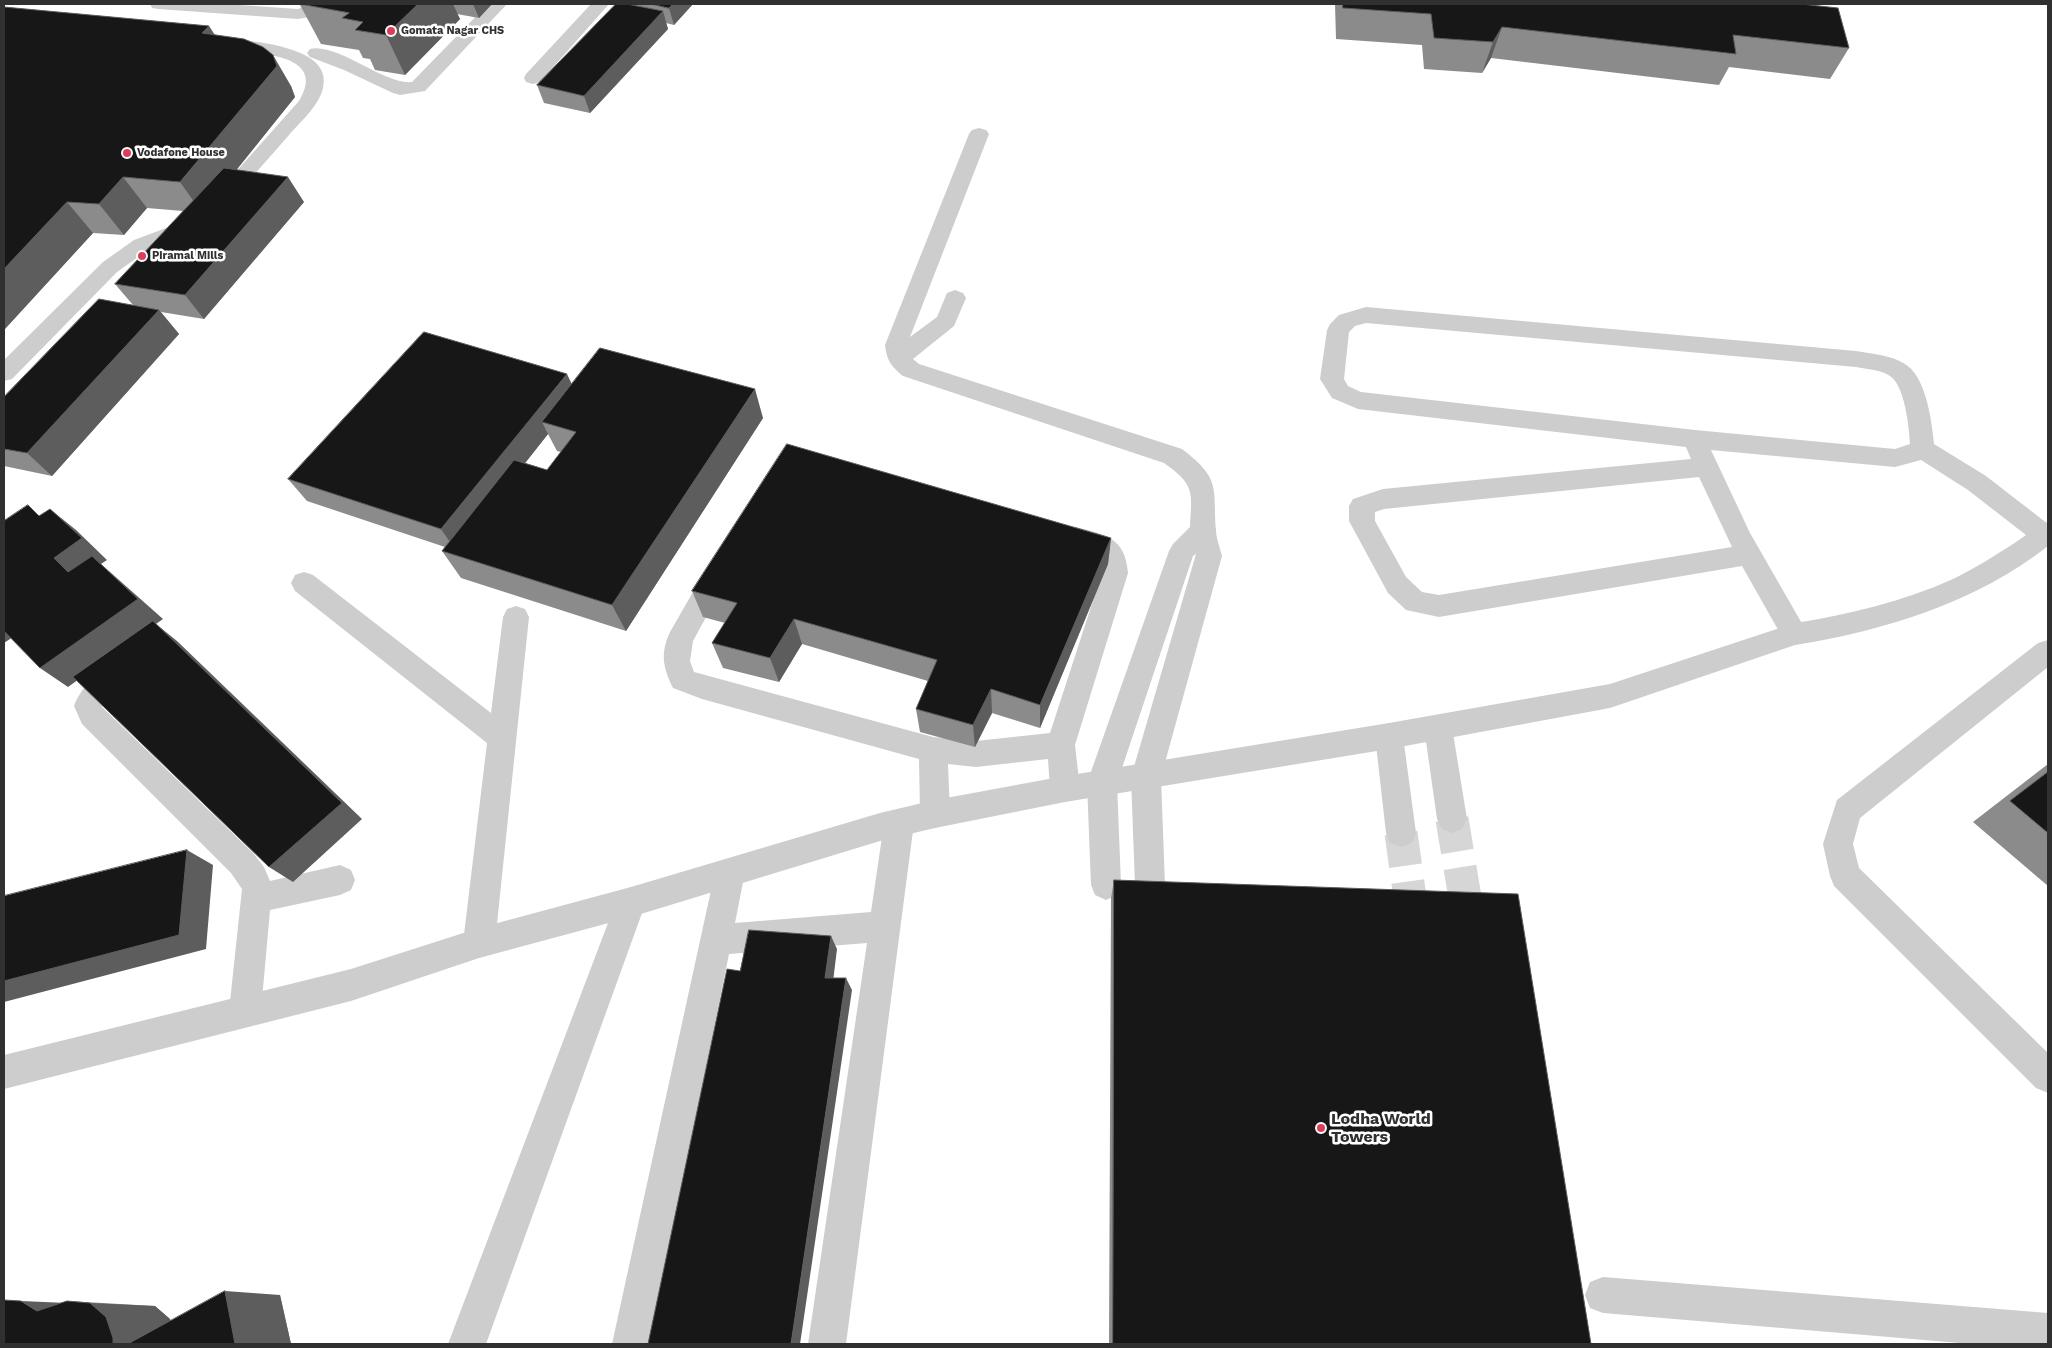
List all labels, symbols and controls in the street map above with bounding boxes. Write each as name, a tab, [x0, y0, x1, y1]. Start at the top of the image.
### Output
place label: Gomata Nagar CHS	[401, 24, 504, 38]
marker: Gomata Nagar CHS	[385, 25, 397, 37]
place label: Vodafone House	[137, 146, 225, 160]
marker: Vodafone House	[121, 147, 133, 159]
place label: Piramal Mills	[152, 249, 223, 263]
marker: Piramal Mills	[136, 250, 148, 262]
place label: Lodha World Towers	[1331, 1109, 1431, 1147]
marker: Lodha World Towers	[1315, 1122, 1327, 1134]

